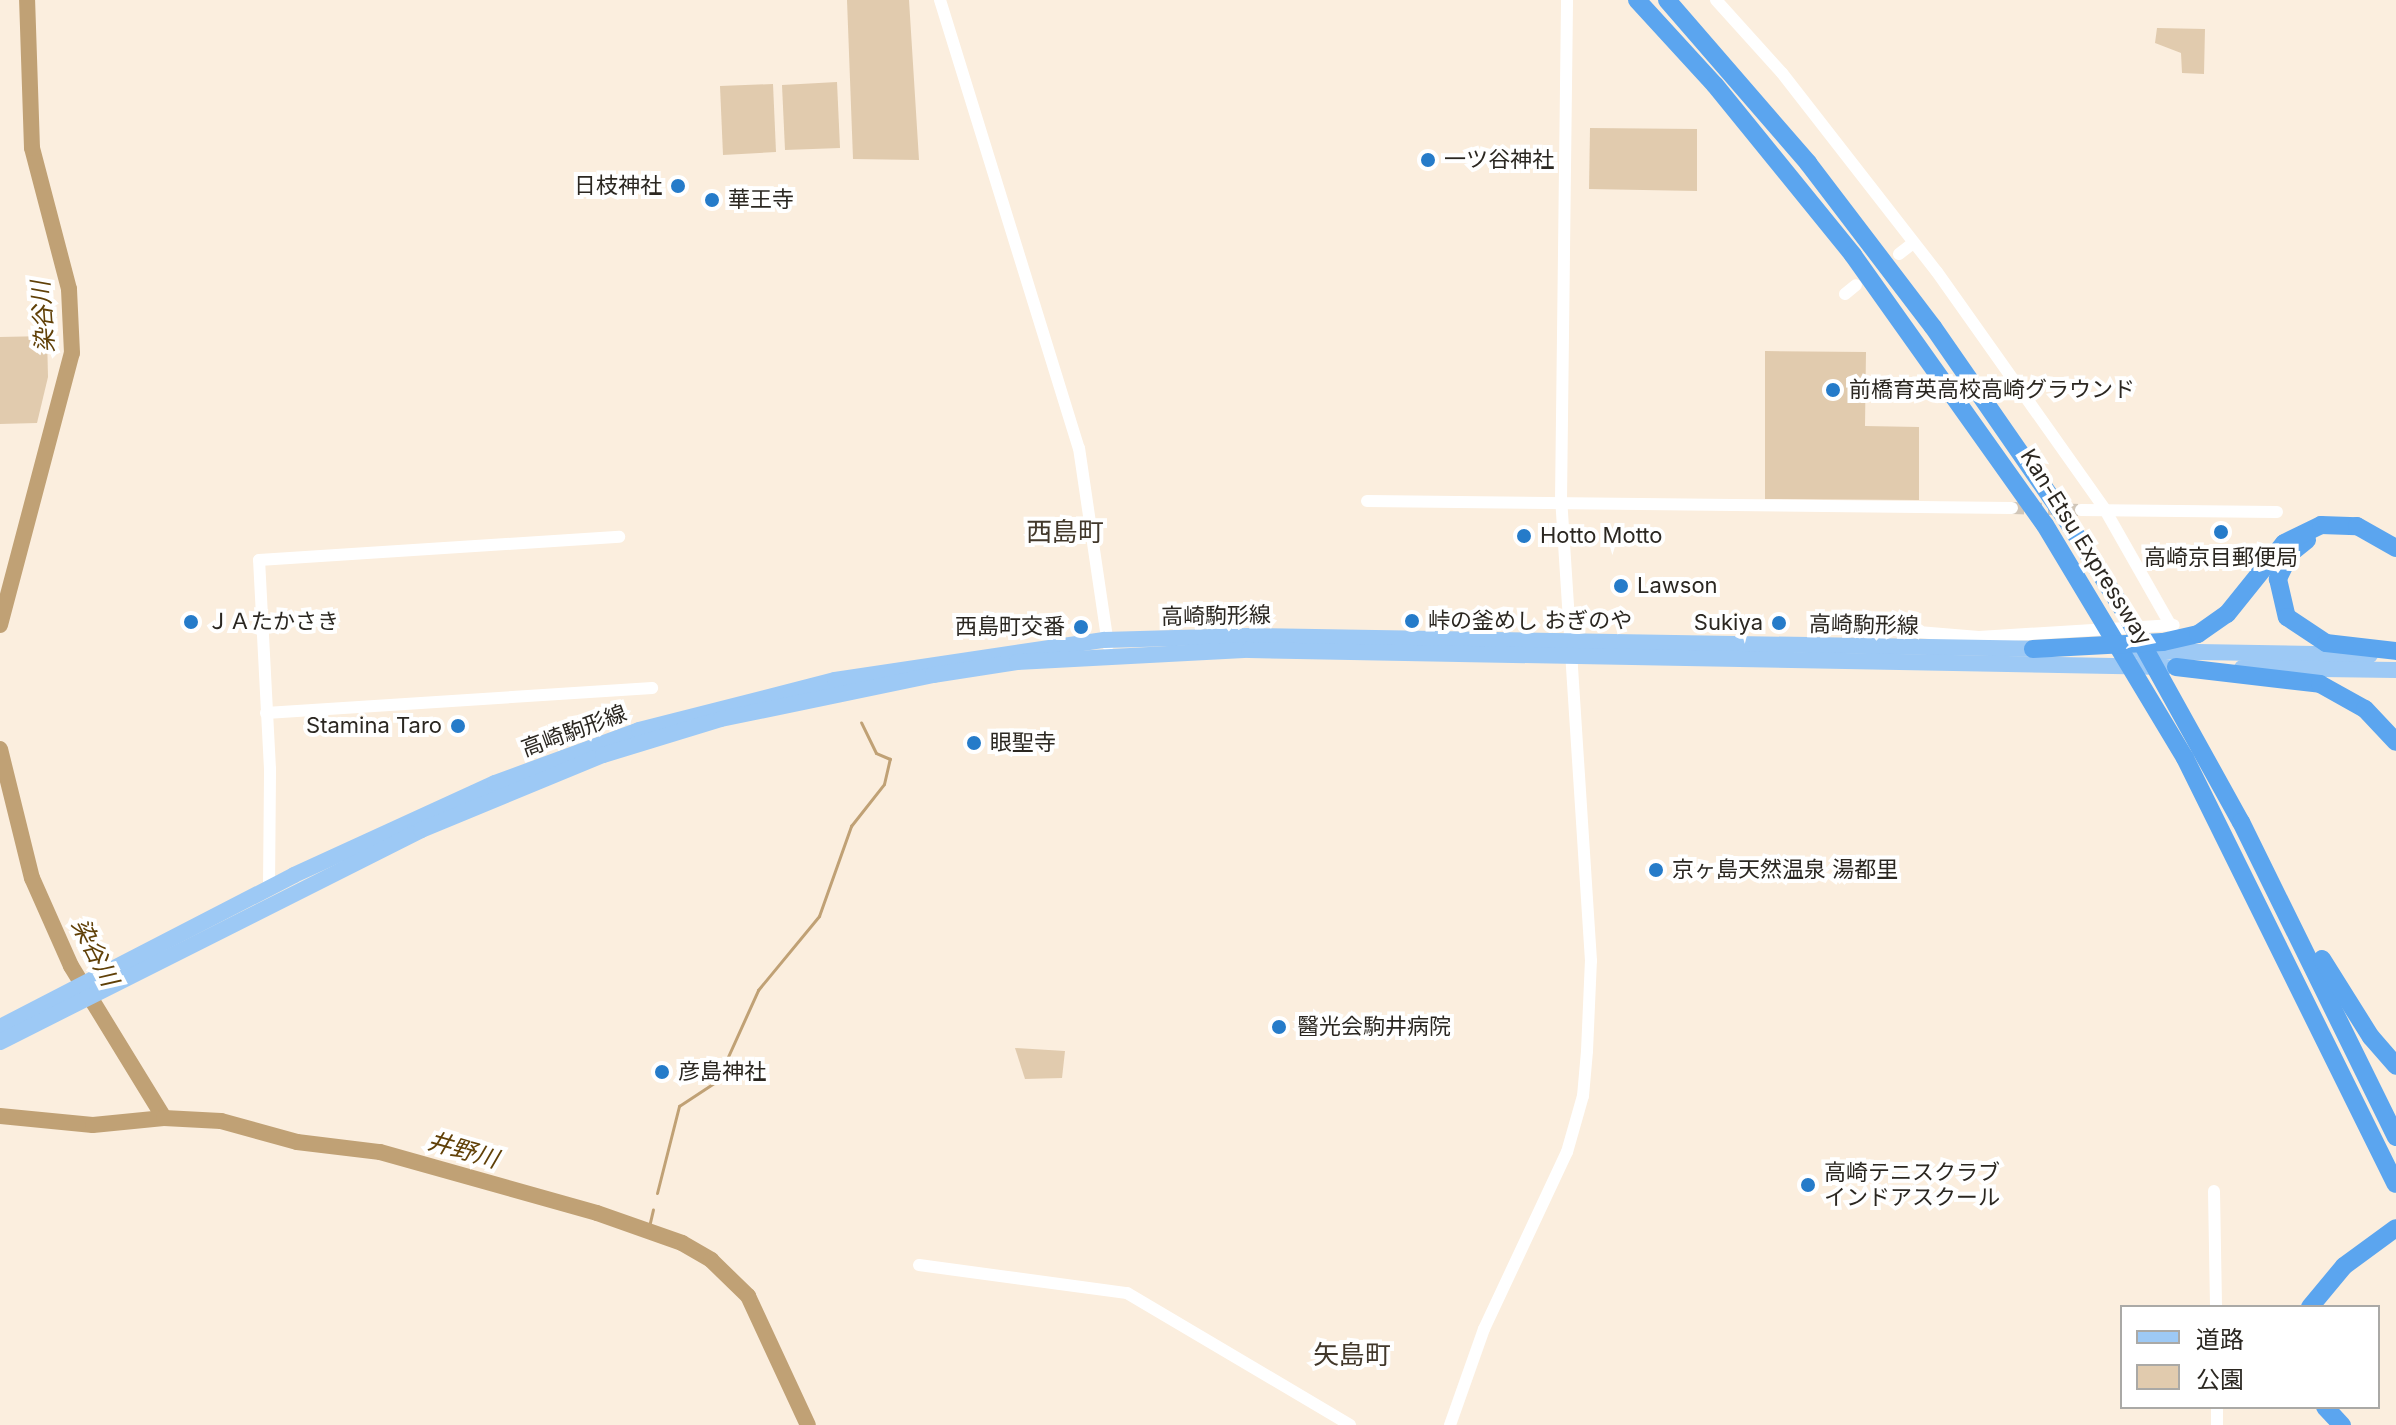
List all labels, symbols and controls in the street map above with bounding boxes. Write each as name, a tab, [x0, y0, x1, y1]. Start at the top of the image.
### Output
place label: 一ツ谷神社	[1444, 147, 1554, 173]
marker: 一ツ谷神社	[1419, 151, 1437, 169]
place label: 日枝神社	[574, 173, 662, 199]
marker: 日枝神社	[669, 177, 687, 195]
place label: 華王寺	[728, 187, 794, 213]
marker: 華王寺	[703, 191, 721, 209]
water label: 染谷川	[26, 280, 60, 354]
place label: 前橋育英高校高崎グラウンド	[1849, 377, 2135, 403]
marker: 前橋育英高校高崎グラウンド	[1824, 381, 1842, 399]
street label: Kan-Etsu Expressway	[2015, 444, 2157, 650]
district label: 西島町	[1026, 516, 1104, 548]
place label: Hotto Motto	[1540, 523, 1662, 549]
marker: 高崎京目郵便局	[2212, 523, 2230, 541]
marker: Hotto Motto	[1515, 527, 1533, 545]
place label: 高崎京目郵便局	[2144, 545, 2298, 571]
place label: Lawson	[1637, 573, 1718, 599]
marker: Lawson	[1612, 577, 1630, 595]
street label: 高崎駒形線	[1161, 602, 1271, 630]
place label: 峠の釜めし おぎのや	[1428, 608, 1632, 634]
place label: ＪＡたかさき	[207, 609, 339, 635]
place label: Sukiya	[1694, 610, 1763, 636]
street label: 高崎駒形線	[1809, 611, 1919, 639]
marker: 峠の釜めし おぎのや	[1403, 612, 1421, 630]
marker: ＪＡたかさき	[182, 613, 200, 631]
place label: 西島町交番	[955, 614, 1065, 640]
marker: Sukiya	[1770, 614, 1788, 632]
marker: 西島町交番	[1072, 618, 1090, 636]
street label: 高崎駒形線	[518, 700, 630, 762]
place label: Stamina Taro	[306, 713, 442, 739]
marker: Stamina Taro	[449, 717, 467, 735]
place label: 眼聖寺	[990, 730, 1056, 756]
marker: 眼聖寺	[965, 734, 983, 752]
place label: 京ヶ島天然温泉 湯都里	[1672, 857, 1898, 883]
marker: 京ヶ島天然温泉 湯都里	[1647, 861, 1665, 879]
water label: 染谷川	[66, 913, 124, 991]
place label: 醫光会駒井病院	[1297, 1014, 1451, 1040]
marker: 醫光会駒井病院	[1268, 1016, 1290, 1038]
place label: 彦島神社	[678, 1059, 766, 1085]
marker: 彦島神社	[653, 1063, 671, 1081]
water label: 井野川	[424, 1126, 502, 1174]
place label: 高崎テニスクラブ インドアスクール	[1824, 1159, 2000, 1210]
marker: 高崎テニスクラブ インドアスクール	[1799, 1176, 1817, 1194]
legend	[2120, 1305, 2380, 1409]
text: 道路	[2196, 1325, 2244, 1354]
district label: 矢島町	[1313, 1339, 1391, 1371]
text: 公園	[2196, 1365, 2244, 1394]

